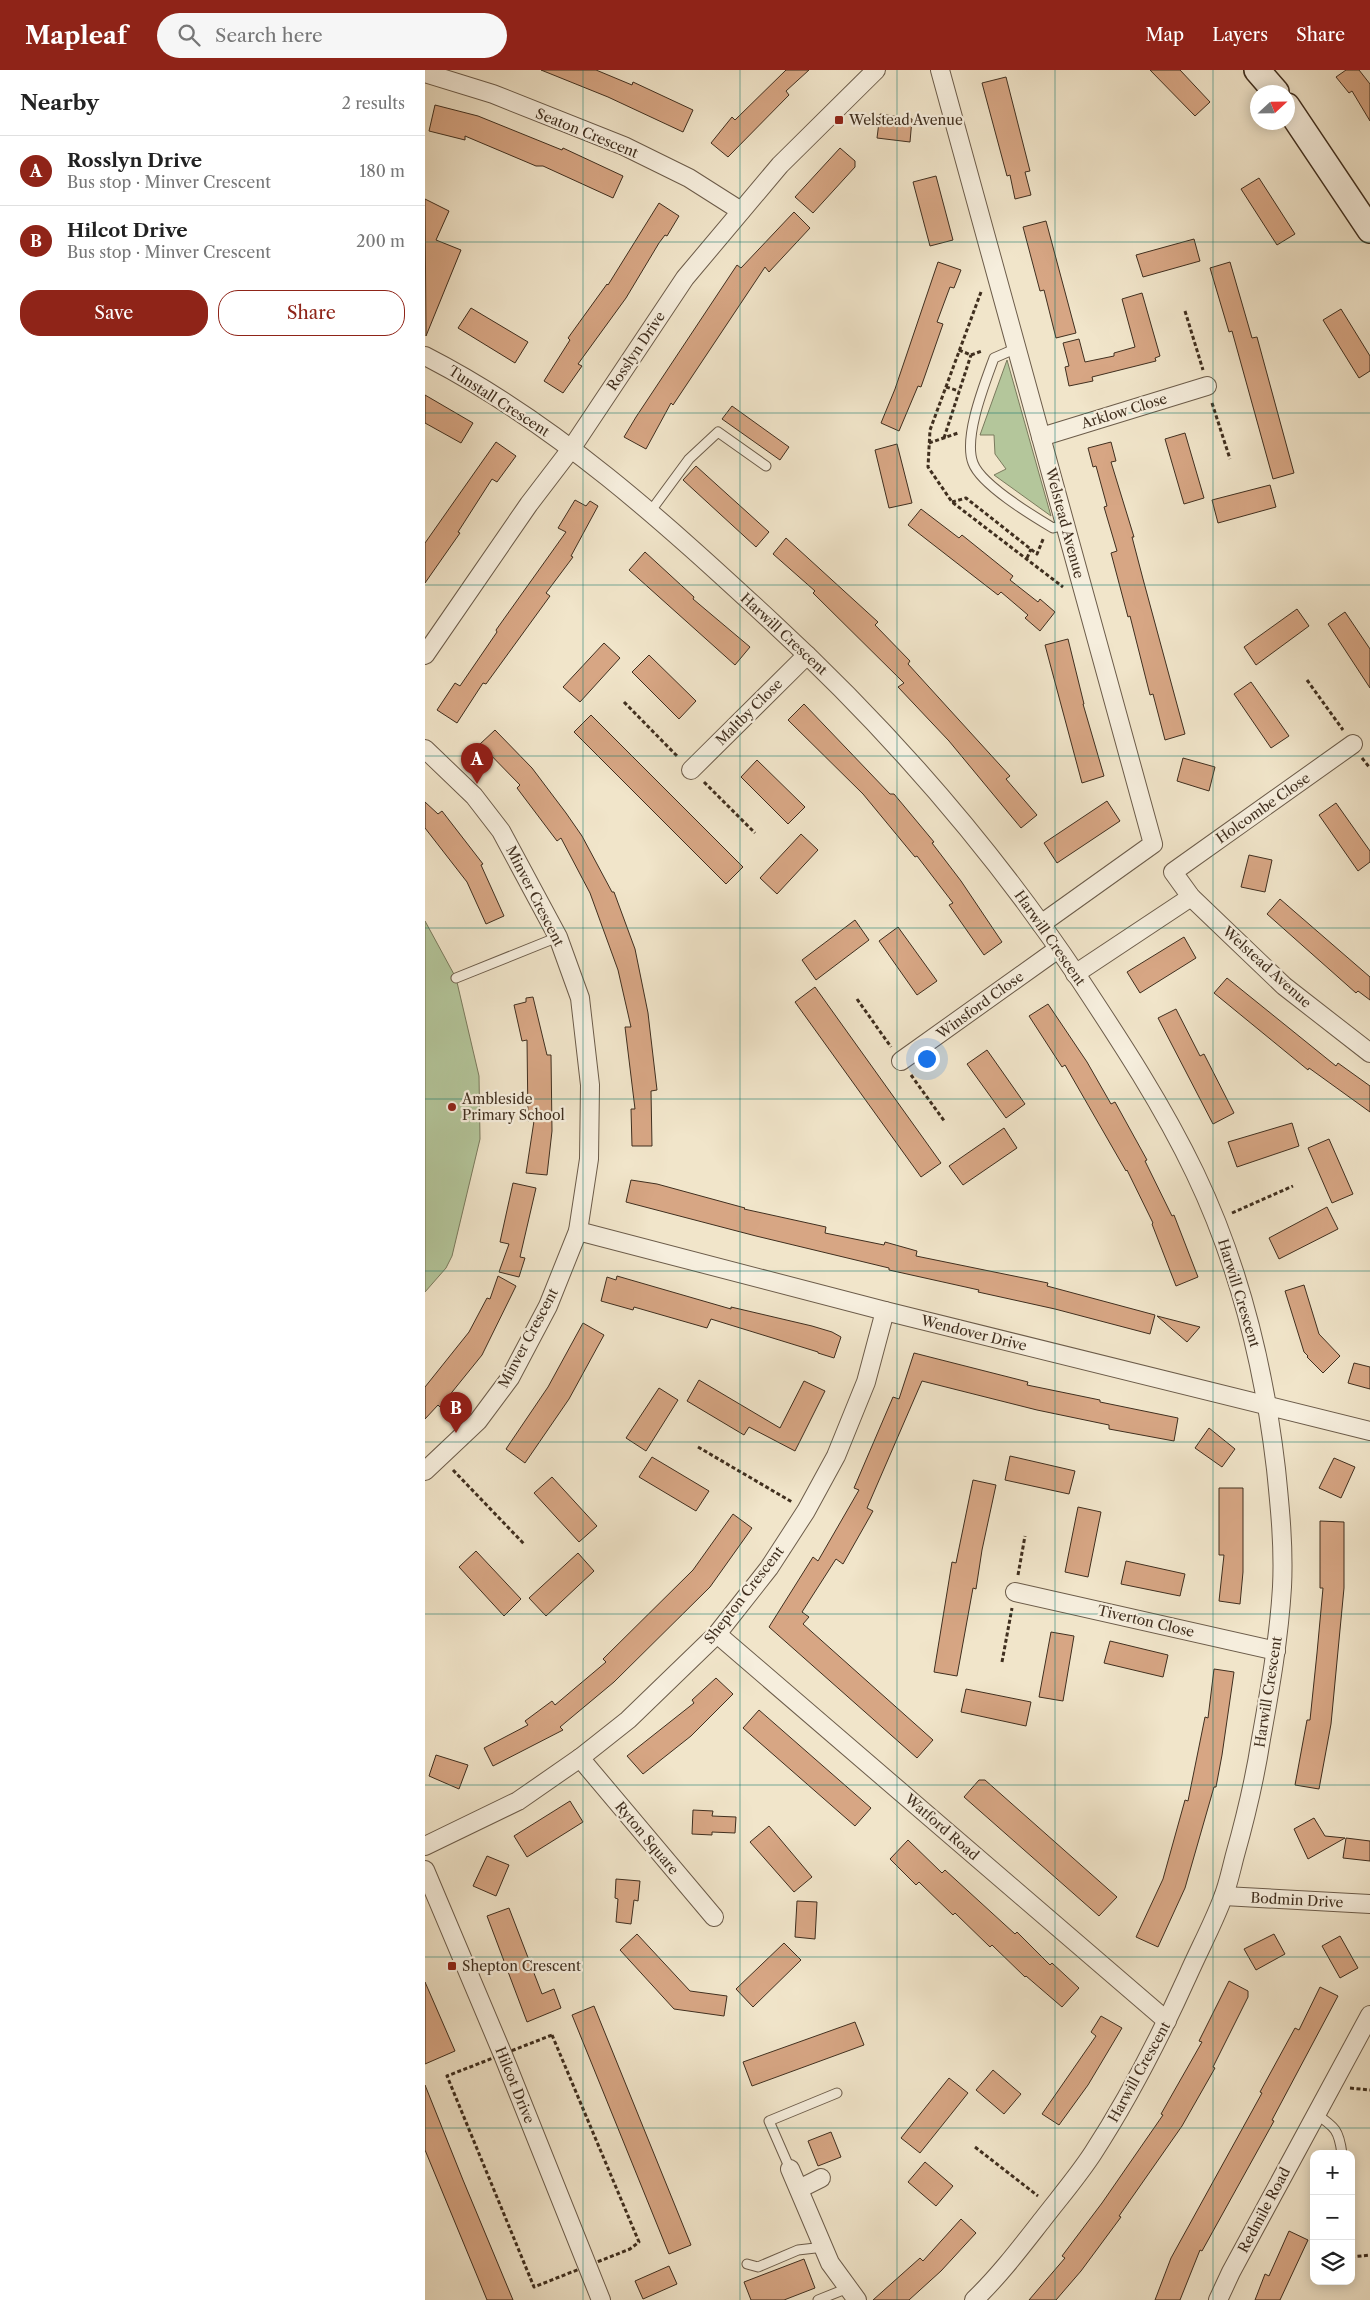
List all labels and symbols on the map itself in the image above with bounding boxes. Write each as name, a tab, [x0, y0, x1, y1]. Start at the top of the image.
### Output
north arrow	[1250, 85, 1295, 130]
street label: Seaton Crescent	[533, 104, 641, 162]
place label: Welstead Avenue	[848, 111, 963, 129]
marker: Welstead Avenue	[833, 114, 845, 126]
street label: Rosslyn Drive	[603, 308, 669, 394]
street label: Tunstall Crescent	[445, 362, 553, 440]
street label: Arklow Close	[1078, 389, 1169, 433]
street label: Welstead Avenue	[1041, 465, 1088, 580]
street label: Harwill Crescent	[737, 589, 831, 679]
street label: Maltby Close	[712, 675, 786, 749]
pin: A	[461, 743, 493, 784]
street label: Holcombe Close	[1212, 769, 1314, 847]
street label: Minver Crescent	[502, 843, 568, 949]
street label: Harwill Crescent	[1010, 887, 1090, 989]
street label: Welstead Avenue	[1218, 922, 1315, 1012]
street label: Winsford Close	[932, 967, 1027, 1043]
your location	[914, 1046, 940, 1072]
place label: Ambleside Primary School	[461, 1090, 565, 1124]
marker: Ambleside Primary School	[446, 1101, 458, 1113]
street label: Harwill Crescent	[1214, 1237, 1264, 1349]
street label: Minver Crescent	[494, 1285, 562, 1391]
street label: Wendover Drive	[918, 1311, 1029, 1355]
pin: B	[440, 1392, 472, 1433]
street label: Shepton Crescent	[700, 1543, 788, 1647]
street label: Tiverton Close	[1096, 1601, 1196, 1641]
street label: Harwill Crescent	[1250, 1635, 1286, 1749]
street label: Watford Road	[900, 1789, 983, 1864]
street label: Ryton Square	[611, 1798, 683, 1878]
street label: Bodmin Drive	[1250, 1889, 1344, 1911]
place label: Shepton Crescent	[462, 1957, 581, 1975]
marker: Shepton Crescent	[446, 1960, 458, 1972]
street label: Harwill Crescent	[1104, 2018, 1174, 2126]
street label: Hilcot Drive	[491, 2044, 539, 2126]
street label: Redmile Road	[1234, 2164, 1294, 2256]

